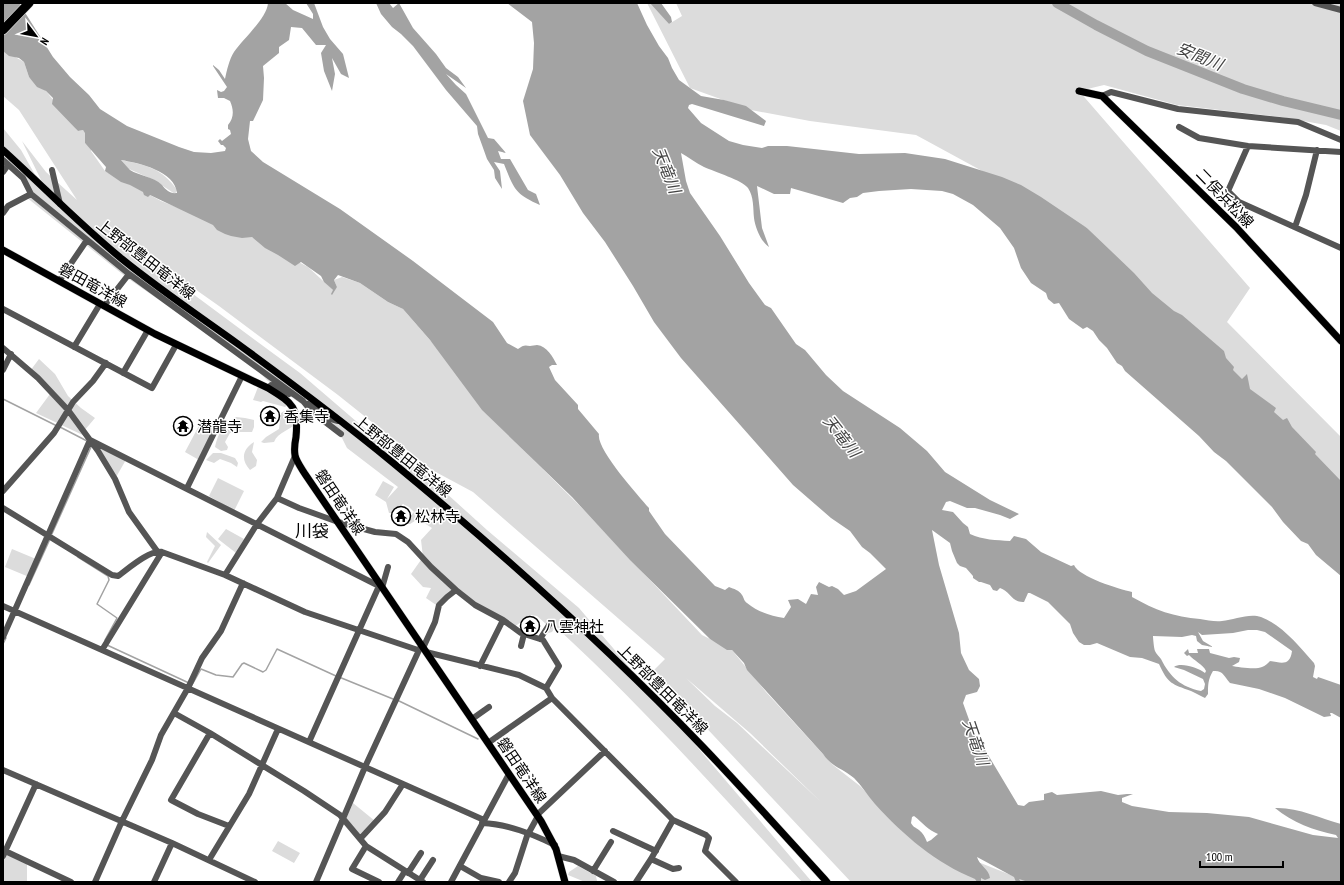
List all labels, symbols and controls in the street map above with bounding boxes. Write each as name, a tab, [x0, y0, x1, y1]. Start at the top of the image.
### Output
north arrow	[16, 16, 56, 56]
text: N	[37, 35, 52, 48]
water label: 安間川	[1174, 38, 1228, 75]
water label: 天竜川	[649, 144, 686, 198]
street label: 二俣浜松線	[1192, 164, 1258, 232]
street label: 上野部豊田竜洋線	[93, 215, 199, 303]
street label: 磐田竜洋線	[56, 259, 130, 311]
temple icon: 香集寺	[259, 405, 281, 427]
place label: 香集寺	[284, 407, 329, 426]
street label: 上野部豊田竜洋線	[350, 411, 456, 501]
water label: 天竜川	[819, 411, 866, 463]
temple icon: 潜龍寺	[172, 415, 194, 437]
place label: 潜龍寺	[197, 417, 242, 436]
street label: 磐田竜洋線	[311, 466, 369, 538]
temple icon: 松林寺	[390, 505, 412, 527]
place label: 松林寺	[415, 507, 460, 526]
district label: 川袋	[295, 520, 329, 542]
temple icon: 八雲神社	[519, 615, 541, 637]
place label: 八雲神社	[544, 617, 604, 636]
street label: 上野部豊田竜洋線	[614, 640, 712, 738]
water label: 天竜川	[959, 716, 994, 770]
street label: 磐田竜洋線	[493, 734, 551, 806]
scale bar	[1200, 843, 1283, 869]
text: 100 m	[1206, 849, 1233, 864]

